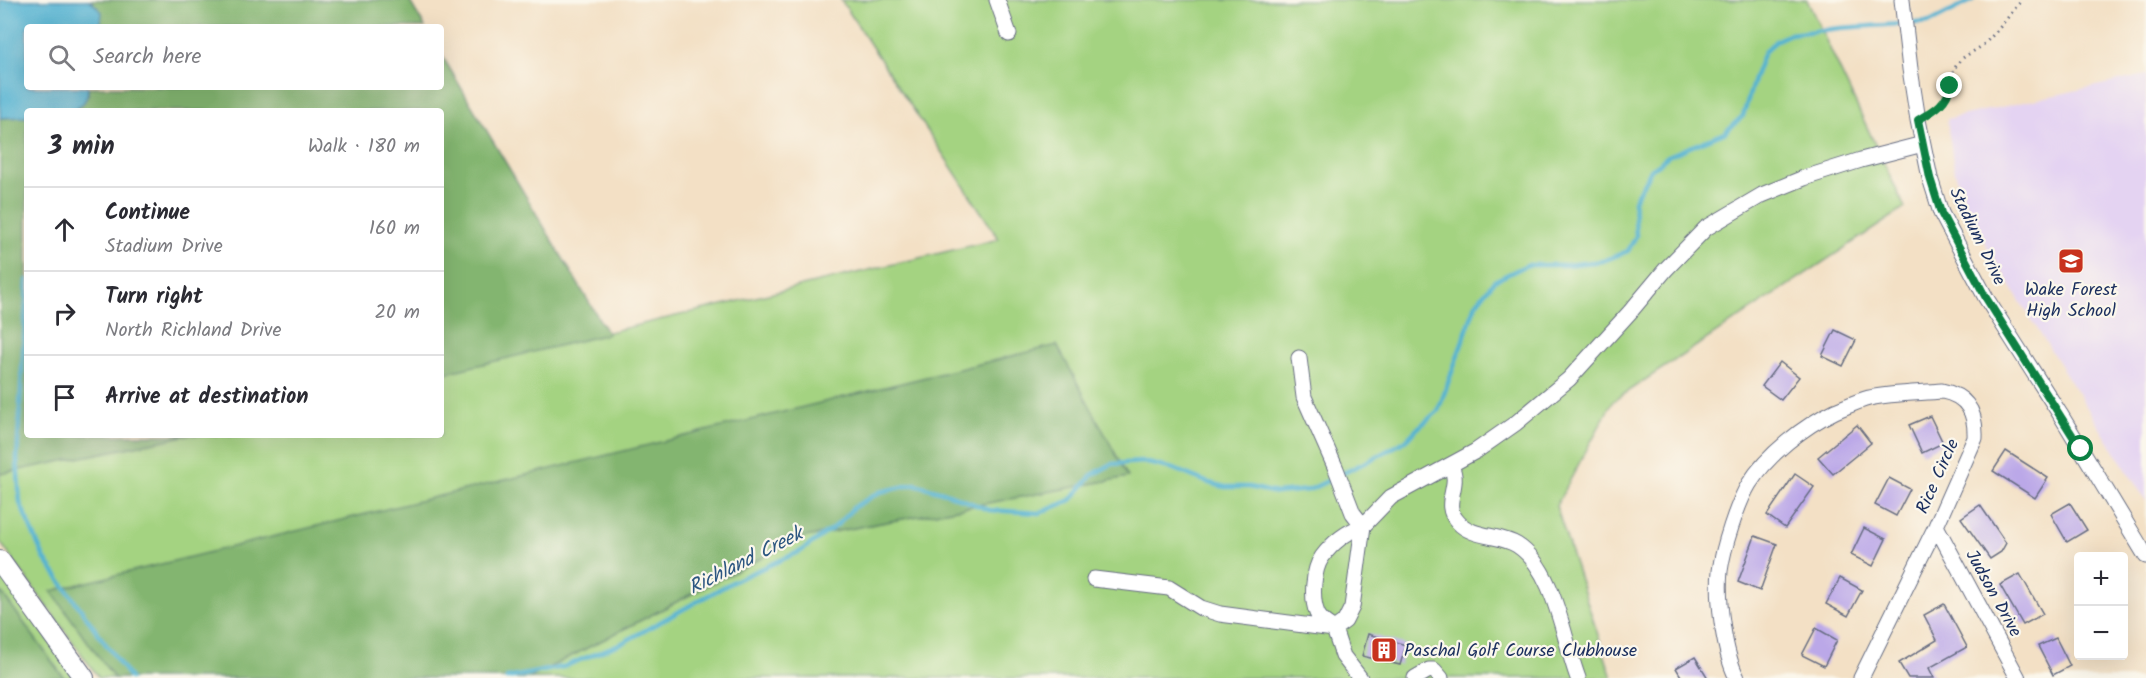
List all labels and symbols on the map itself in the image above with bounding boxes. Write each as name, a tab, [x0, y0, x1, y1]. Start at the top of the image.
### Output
route end	[1936, 72, 1962, 98]
street label: Stadium Drive	[1940, 183, 2013, 291]
school or university icon: Wake Forest High School	[2056, 246, 2086, 276]
place label: Wake Forest High School	[2025, 276, 2118, 326]
street label: Rice Circle	[1909, 434, 1968, 519]
route start	[2067, 435, 2093, 461]
water label: Richland Creek	[683, 518, 811, 604]
street label: Judson Drive	[1957, 545, 2029, 643]
building icon: Paschal Golf Course Clubhouse	[1369, 635, 1399, 665]
place label: Paschal Golf Course Clubhouse	[1404, 637, 1637, 666]

